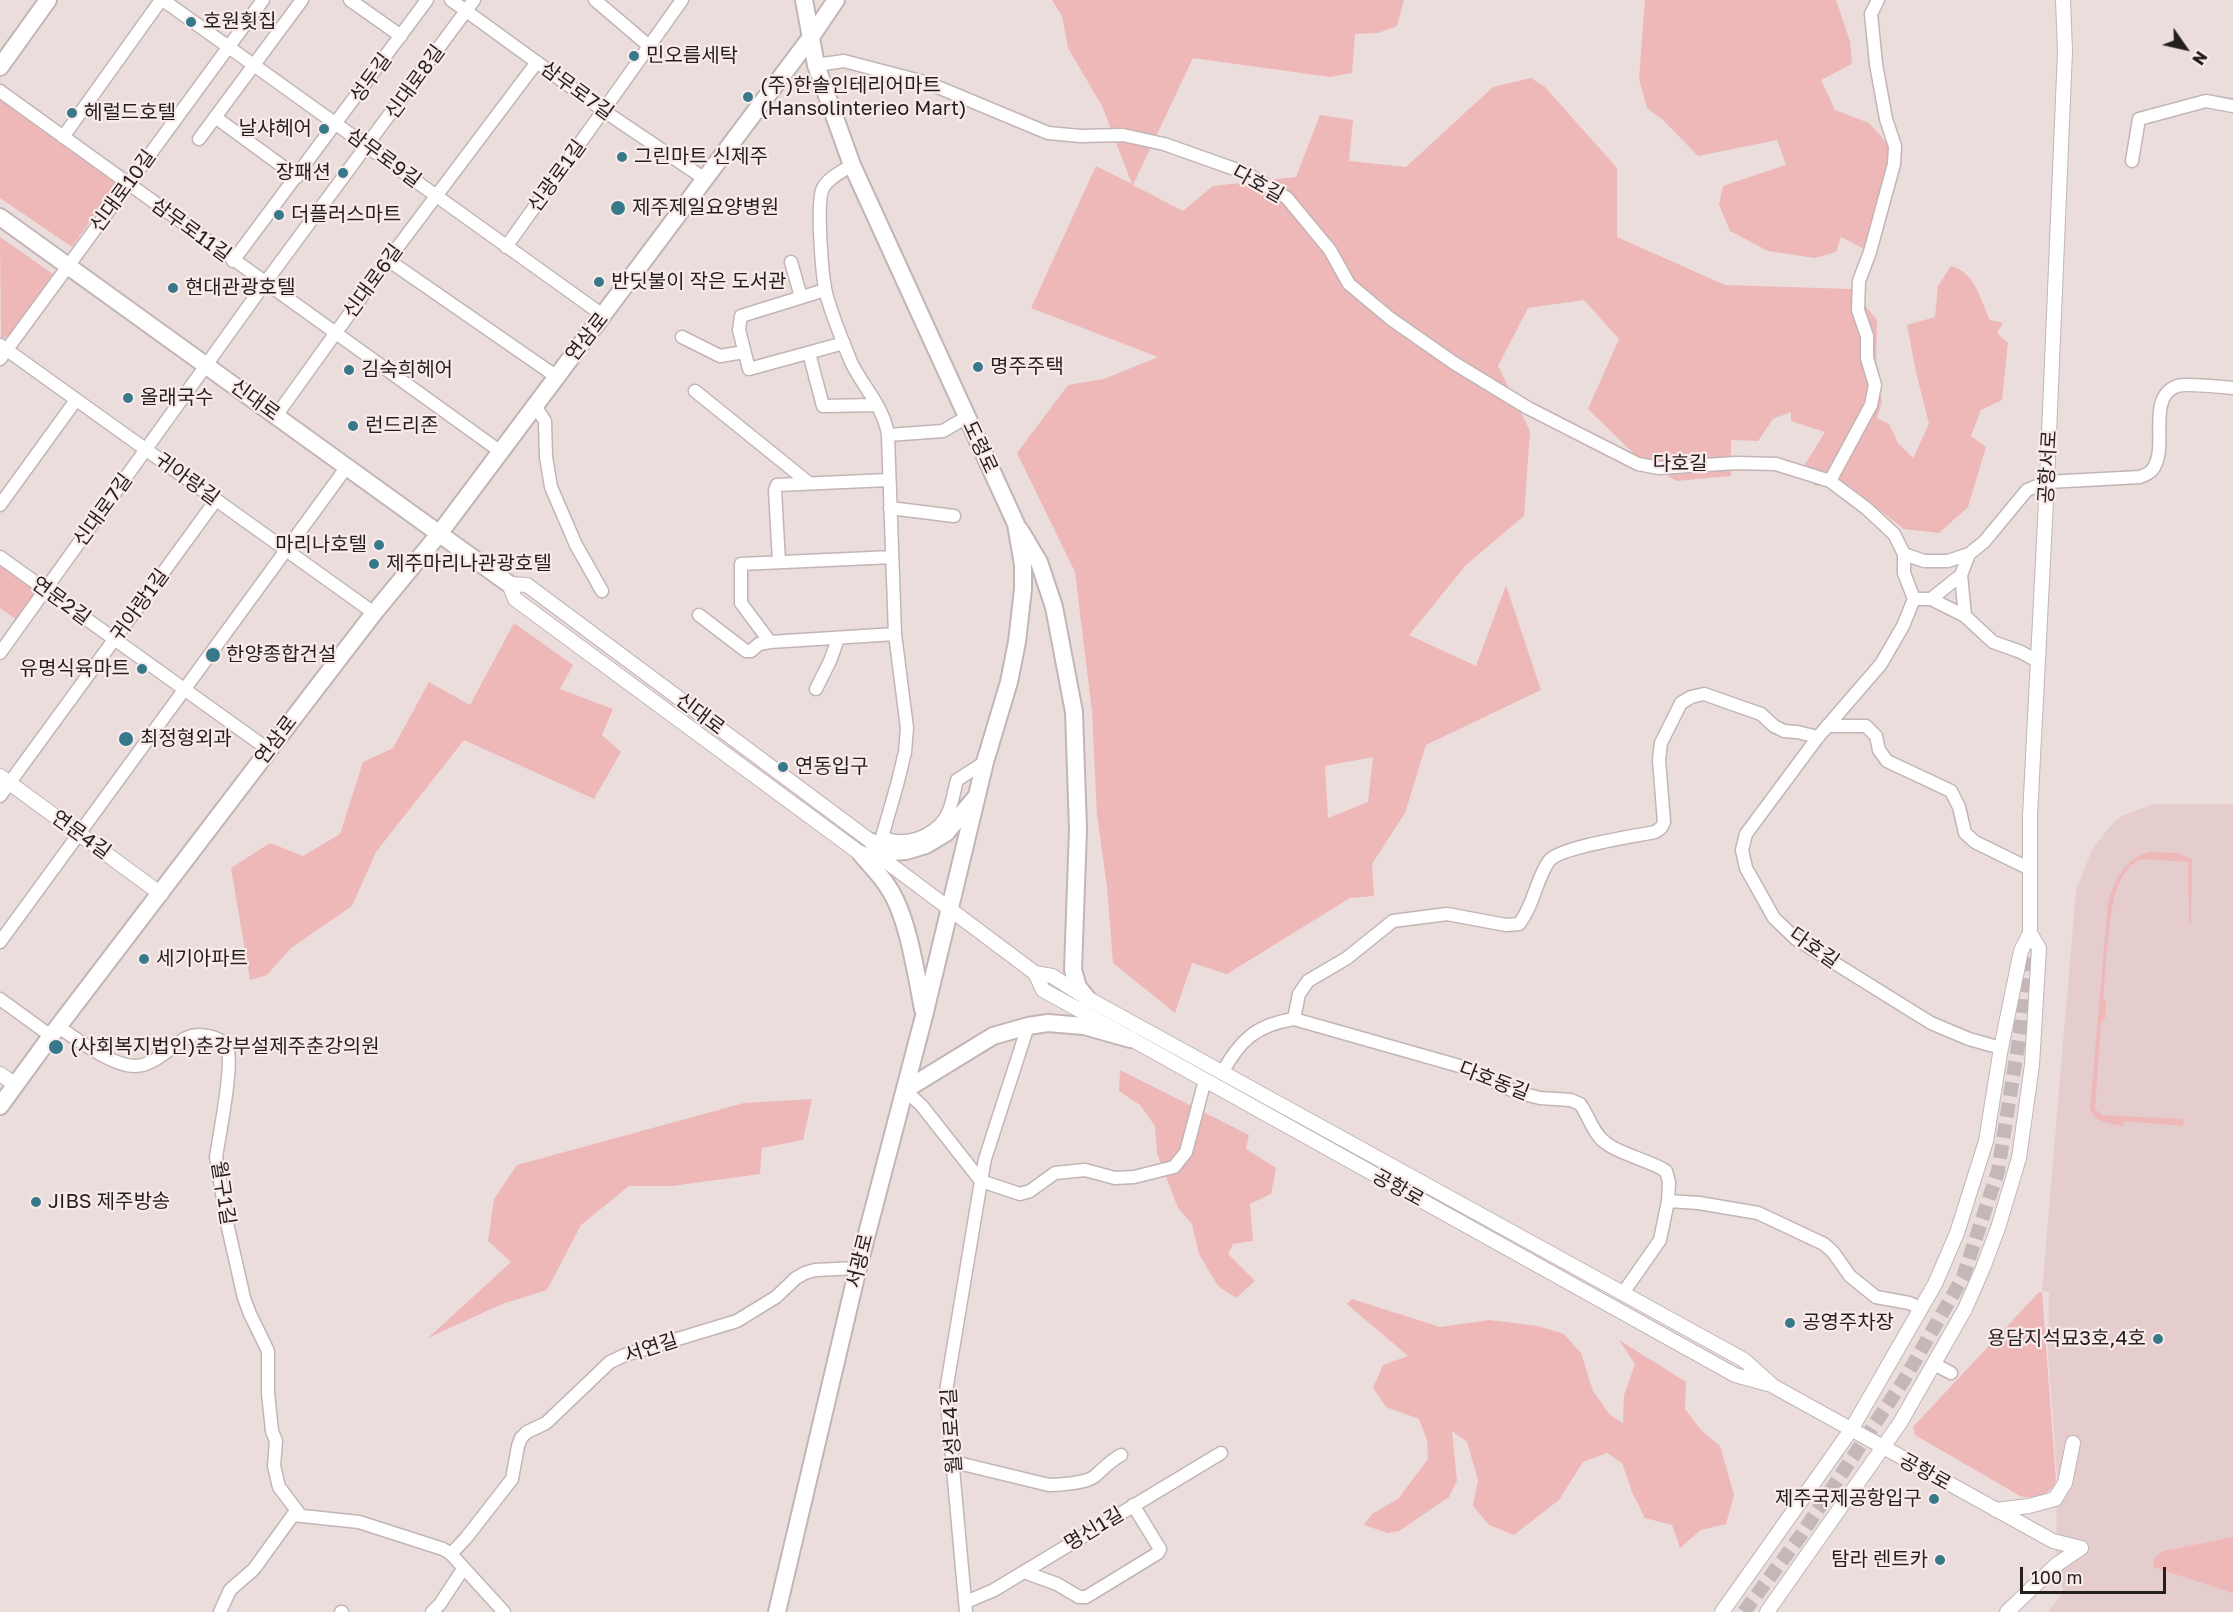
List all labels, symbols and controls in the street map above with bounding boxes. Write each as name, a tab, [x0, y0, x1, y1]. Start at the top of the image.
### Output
place label: 호원횟집	[203, 10, 277, 34]
marker: 호원횟집	[184, 15, 198, 29]
north arrow	[2155, 18, 2215, 78]
street label: 신대로8길	[380, 40, 450, 124]
place label: 민오름세탁	[646, 44, 738, 68]
text: N	[2188, 47, 2212, 69]
street label: 성두길	[345, 49, 397, 107]
marker: 민오름세탁	[627, 49, 641, 63]
street label: 삼무로7길	[536, 57, 618, 125]
place label: (주)한솔인테리어마트 (Hansolinterieo Mart)	[760, 74, 967, 121]
marker: (주)한솔인테리어마트 (Hansolinterieo Mart)	[741, 90, 755, 104]
place label: 헤럴드호텔	[84, 101, 176, 125]
marker: 헤럴드호텔	[65, 106, 79, 120]
place label: 날샤헤어	[238, 117, 312, 141]
marker: 날샤헤어	[317, 122, 331, 136]
street label: 삼무로9길	[342, 123, 426, 193]
street label: 신광로1길	[523, 135, 591, 217]
street label: 신대로10길	[85, 145, 161, 237]
place label: 그린마트 신제주	[634, 145, 768, 169]
marker: 그린마트 신제주	[615, 150, 629, 164]
street label: 다호길	[1228, 160, 1288, 208]
place label: 장패션	[276, 161, 331, 185]
marker: 장패션	[336, 166, 350, 180]
street label: 삼무로11길	[146, 193, 236, 267]
place label: 제주제일요양병원	[632, 196, 779, 220]
marker: 제주제일요양병원	[609, 199, 627, 217]
place label: 더플러스마트	[291, 203, 401, 227]
marker: 더플러스마트	[272, 208, 286, 222]
street label: 신대로6길	[338, 239, 408, 323]
place label: 반딧불이 작은 도서관	[611, 270, 787, 294]
marker: 반딧불이 작은 도서관	[592, 275, 606, 289]
place label: 현대관광호텔	[185, 276, 295, 300]
marker: 현대관광호텔	[166, 281, 180, 295]
street label: 연삼로	[561, 308, 613, 366]
place label: 명주주택	[990, 355, 1064, 379]
place label: 김숙희헤어	[361, 358, 453, 382]
marker: 명주주택	[971, 360, 985, 374]
marker: 김숙희헤어	[342, 363, 356, 377]
street label: 신대로	[226, 374, 284, 426]
place label: 올래국수	[140, 386, 214, 410]
marker: 올래국수	[121, 391, 135, 405]
place label: 런드리존	[365, 414, 439, 438]
street label: 도령로	[957, 417, 1003, 477]
marker: 런드리존	[346, 419, 360, 433]
street label: 공항서로	[2034, 430, 2062, 504]
street label: 귀아랑길	[150, 448, 224, 510]
street label: 다호길	[1652, 452, 1708, 476]
street label: 신대로7길	[69, 469, 137, 551]
place label: 마리나호텔	[275, 533, 367, 557]
marker: 마리나호텔	[372, 538, 386, 552]
place label: 제주마리나관광호텔	[386, 552, 552, 576]
marker: 제주마리나관광호텔	[367, 557, 381, 571]
street label: 귀아랑1길	[106, 564, 174, 646]
street label: 연문2길	[27, 572, 95, 630]
place label: 한양종합건설	[226, 643, 336, 667]
marker: 한양종합건설	[204, 646, 222, 664]
place label: 유명식육마트	[20, 657, 130, 681]
marker: 유명식육마트	[135, 662, 149, 676]
street label: 신대로	[671, 688, 729, 740]
street label: 연삼로	[250, 711, 302, 769]
place label: 최정형외과	[140, 727, 232, 751]
marker: 최정형외과	[117, 730, 135, 748]
place label: 연동입구	[795, 755, 869, 779]
marker: 연동입구	[776, 760, 790, 774]
street label: 연문4길	[47, 805, 115, 865]
street label: 다호길	[1785, 922, 1843, 974]
place label: 세기아파트	[156, 947, 248, 971]
marker: 세기아파트	[137, 952, 151, 966]
place label: (사회복지법인)춘강부설제주춘강의원	[70, 1035, 380, 1059]
marker: (사회복지법인)춘강부설제주춘강의원	[47, 1038, 65, 1056]
street label: 다호동길	[1455, 1057, 1533, 1105]
street label: 월구1길	[206, 1159, 240, 1227]
street label: 공항로	[1368, 1164, 1428, 1212]
place label: JIBS 제주방송	[48, 1190, 170, 1214]
marker: JIBS 제주방송	[29, 1195, 43, 1209]
street label: 서광로	[842, 1231, 878, 1291]
place label: 공영주차장	[1802, 1311, 1894, 1335]
marker: 공영주차장	[1783, 1316, 1797, 1330]
place label: 용담지석묘3호,4호	[1987, 1327, 2146, 1351]
street label: 서연길	[621, 1328, 681, 1368]
marker: 용담지석묘3호,4호	[2151, 1332, 2165, 1346]
street label: 월성로4길	[937, 1387, 967, 1475]
street label: 공항로	[1895, 1448, 1955, 1496]
place label: 제주국제공항입구	[1775, 1487, 1922, 1511]
marker: 제주국제공항입구	[1927, 1492, 1941, 1506]
street label: 명신1길	[1060, 1502, 1128, 1556]
place label: 탐라 렌트카	[1831, 1548, 1928, 1572]
marker: 탐라 렌트카	[1933, 1553, 1947, 1567]
scale bar	[2023, 1555, 2168, 1593]
text: 100 m	[2031, 1566, 2082, 1588]

